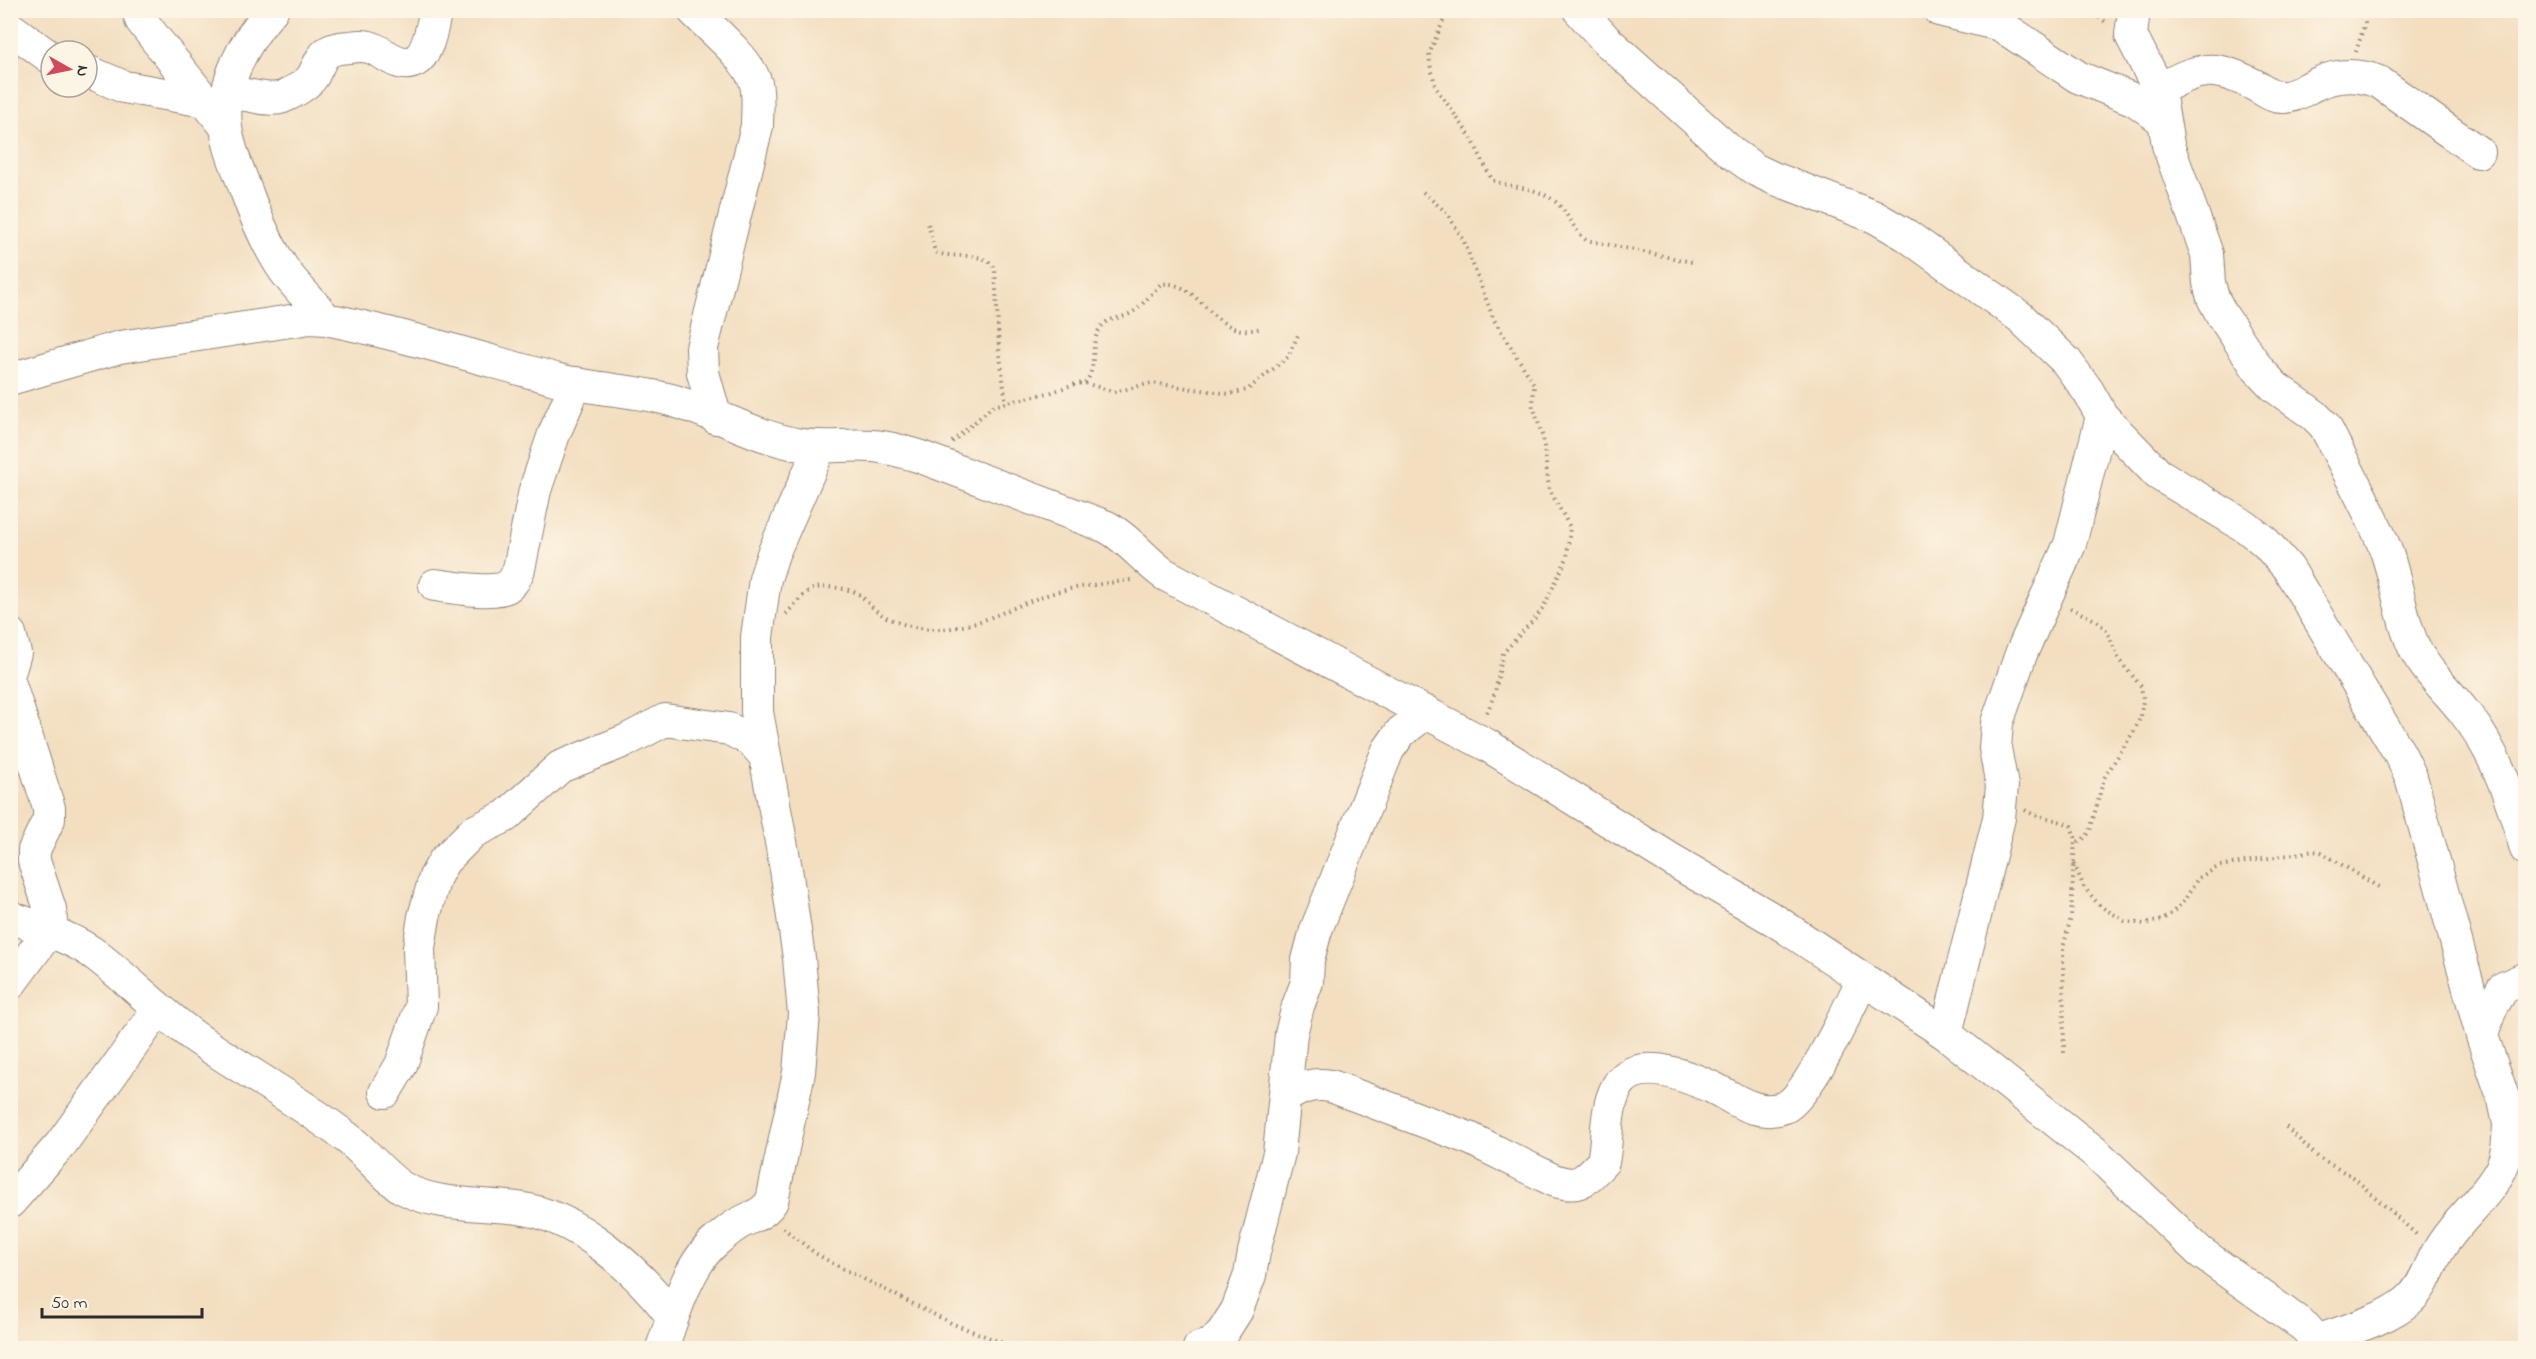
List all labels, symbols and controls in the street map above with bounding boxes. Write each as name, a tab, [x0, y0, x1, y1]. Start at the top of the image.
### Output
north arrow	[39, 39, 99, 99]
text: N	[69, 64, 95, 78]
scale bar	[42, 1281, 202, 1319]
text: 50 m	[51, 1291, 88, 1317]

